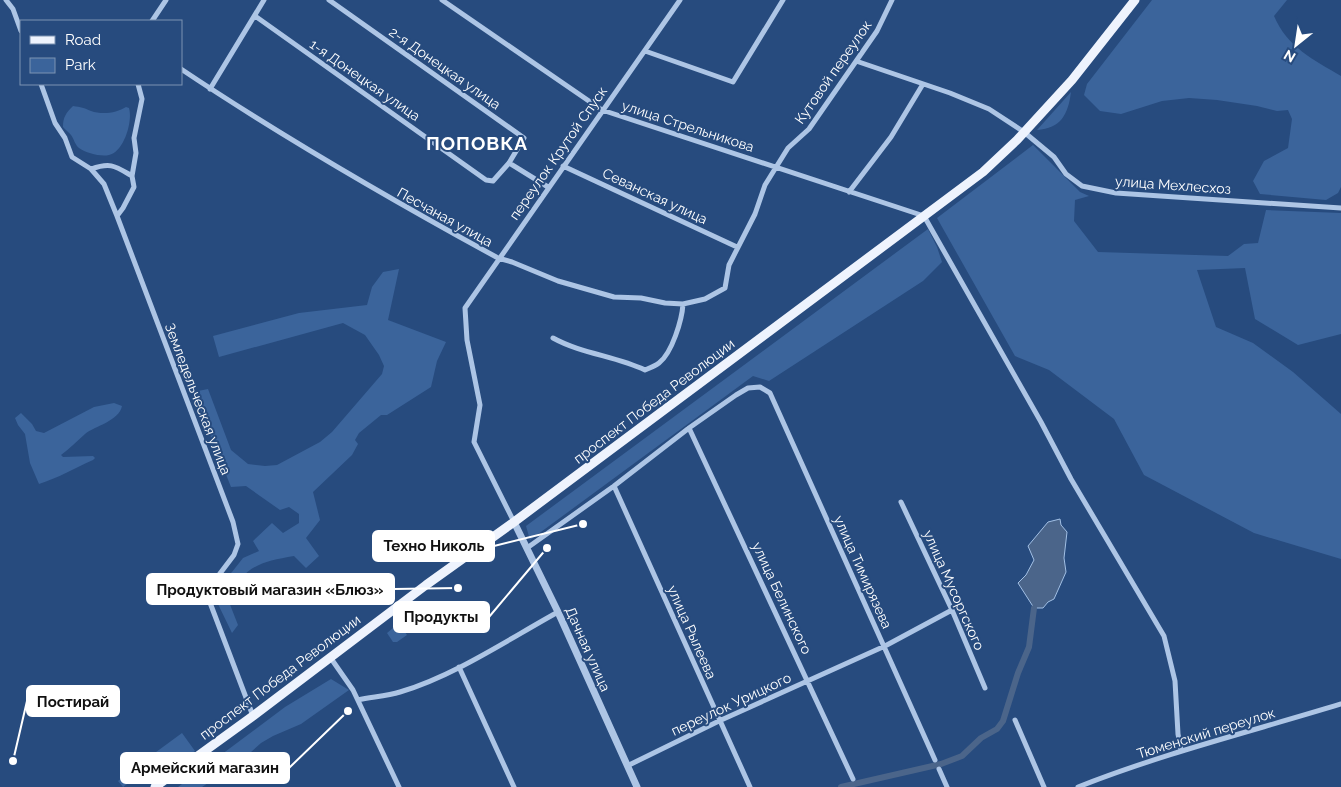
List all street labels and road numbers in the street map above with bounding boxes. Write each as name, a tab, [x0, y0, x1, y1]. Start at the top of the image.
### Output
street label: Кутовой переулок	[791, 17, 875, 127]
street label: 2-я Донецкая улица	[386, 24, 504, 112]
street label: 1-я Донецкая улица	[307, 36, 423, 124]
street label: переулок Крутой Спуск	[506, 83, 610, 223]
street label: улица Стрельникова	[620, 97, 756, 155]
street label: Севанская улица	[600, 165, 710, 227]
street label: улица Мехлесхоз	[1114, 173, 1232, 197]
street label: Песчаная улица	[395, 184, 495, 250]
street label: Земледельческая улица	[162, 321, 234, 477]
street label: проспект Победа Революции	[571, 335, 737, 467]
street label: улица Тимирязева	[831, 513, 895, 631]
street label: улица Мусоргского	[920, 527, 988, 653]
street label: улица Белинского	[749, 539, 815, 657]
street label: улица Рылеева	[664, 583, 720, 681]
street label: Дачная улица	[562, 604, 614, 694]
street label: проспект Победа Революции	[197, 611, 363, 743]
street label: переулок Урицкого	[668, 669, 794, 739]
street label: Тюменский переулок	[1135, 704, 1277, 762]

